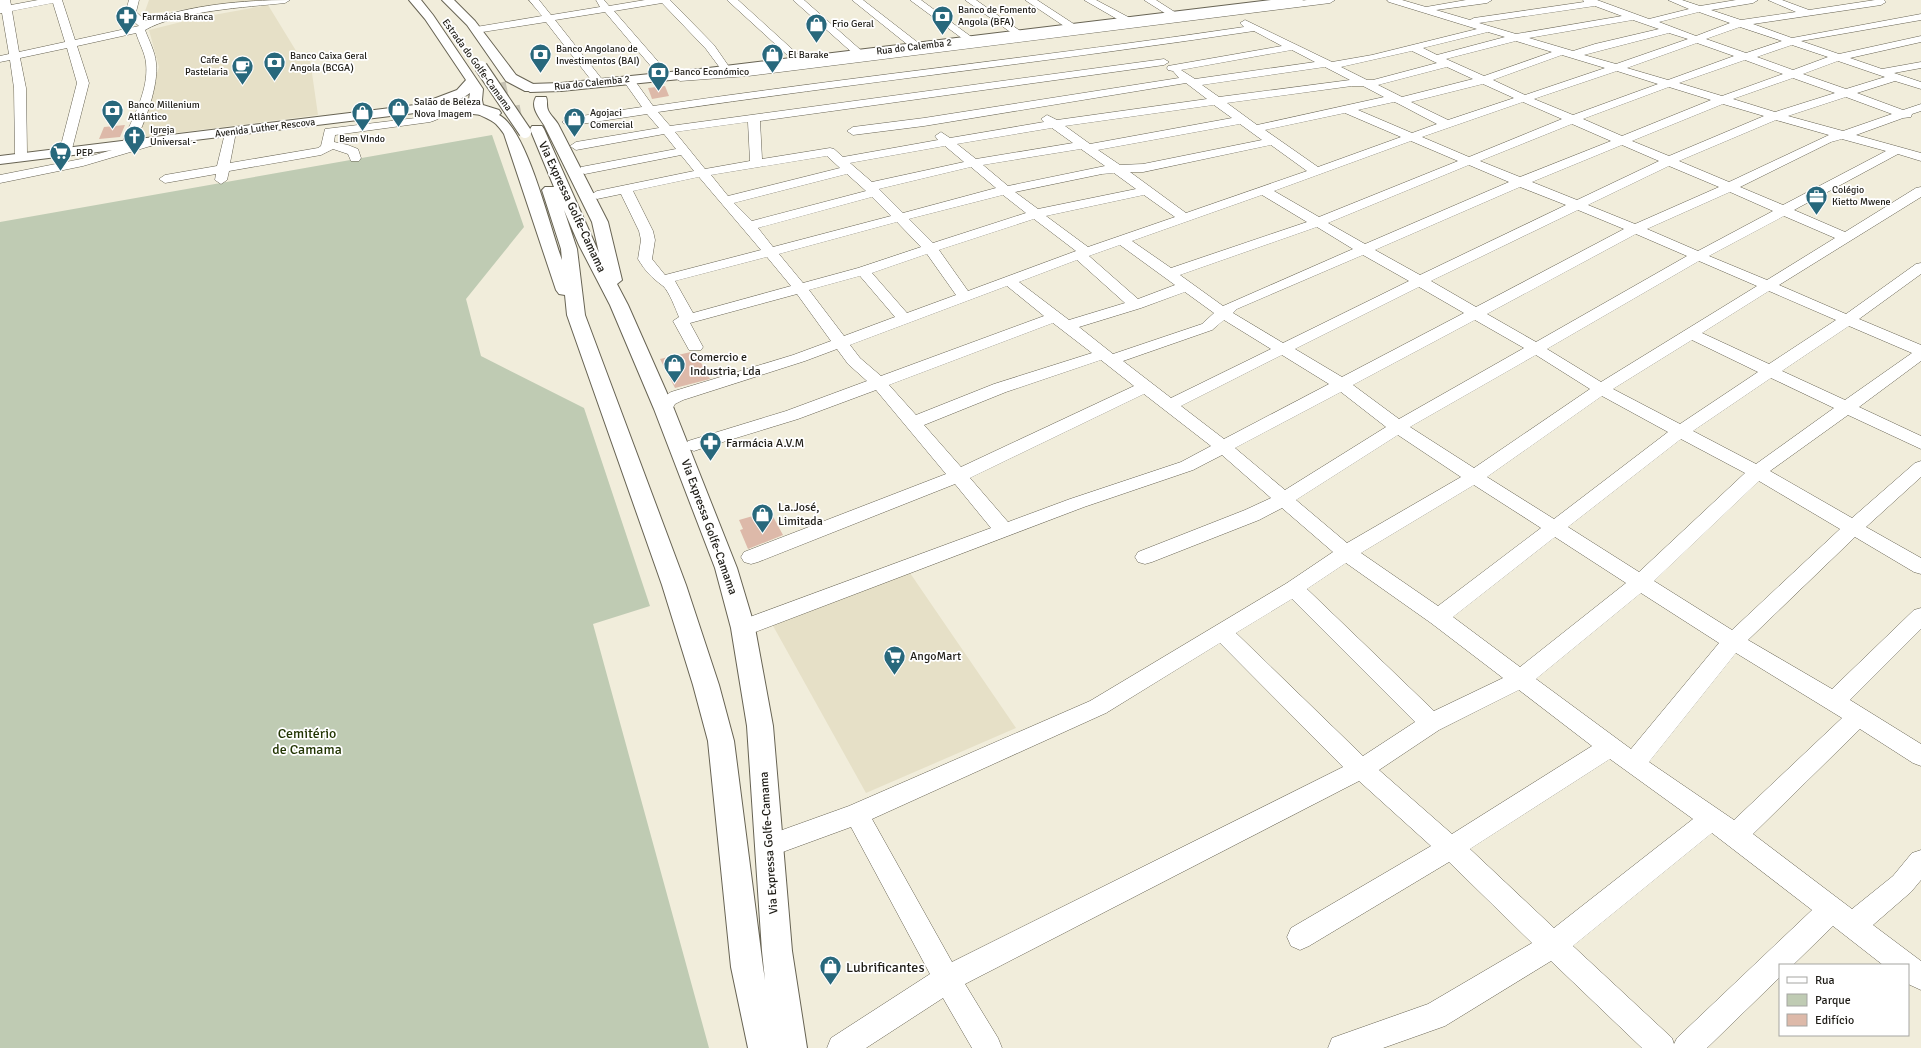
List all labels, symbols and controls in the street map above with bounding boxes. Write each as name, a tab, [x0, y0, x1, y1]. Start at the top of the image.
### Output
bank icon: Banco de Fomento Angola (BFA)	[930, 3, 956, 36]
pharmacy icon: Farmácia Branca	[113, 4, 139, 37]
place label: Banco de Fomento Angola (BFA)	[958, 4, 1036, 28]
place label: Farmácia Branca	[142, 11, 213, 23]
shop icon: Frio Geral	[803, 11, 829, 44]
street label: Estrada do Golfe-Camama	[440, 17, 514, 113]
place label: Frio Geral	[832, 18, 874, 30]
street label: Rua do Calemba 2	[876, 36, 952, 58]
bank icon: Banco Angolano de Investimentos (BAI)	[528, 42, 554, 75]
shop icon: El Barake	[759, 42, 785, 75]
place label: Banco Angolano de Investimentos (BAI)	[556, 43, 640, 67]
bank icon: Banco Caixa Geral Angola (BCGA)	[261, 49, 287, 82]
place label: El Barake	[788, 49, 828, 61]
place label: Banco Caixa Geral Angola (BCGA)	[290, 50, 367, 74]
cafe icon: Cafe & Pastelaria	[230, 53, 256, 86]
place label: Cafe & Pastelaria	[185, 54, 229, 78]
bank icon: Banco Económico	[645, 59, 671, 92]
place label: Banco Económico	[674, 66, 749, 78]
street label: Rua do Calemba 2	[554, 73, 630, 93]
shop icon: Salão de Beleza Nova Imagem	[385, 95, 411, 128]
place label: Salão de Beleza Nova Imagem	[414, 96, 481, 120]
bank icon: Banco Millenium Atlântico	[100, 98, 126, 131]
place label: Banco Millenium Atlântico	[128, 99, 200, 123]
shop icon: Bem VIndo	[349, 100, 375, 133]
shop icon: Agojaci Comercial	[561, 106, 587, 139]
place label: Agojaci Comercial	[590, 107, 633, 131]
street label: Avenida Luther Rescova	[214, 116, 316, 140]
church icon: Igreja Universal -	[122, 123, 148, 156]
place label: Igreja Universal -	[150, 124, 196, 148]
place label: Bem VIndo	[339, 133, 385, 145]
street label: Via Expressa Golfe-Camama	[535, 139, 609, 275]
supermarket icon: PEP	[48, 140, 74, 173]
place label: PEP	[76, 147, 93, 159]
office icon: Colégio Kietto Mwene	[1803, 183, 1829, 216]
place label: Colégio Kietto Mwene	[1832, 184, 1891, 208]
place label: Comercio e Industria, Lda	[690, 350, 761, 379]
shop icon: Comercio e Industria, Lda	[662, 351, 688, 384]
pharmacy icon: Farmácia A.V.M	[697, 430, 723, 463]
place label: Farmácia A.V.M	[726, 436, 804, 451]
street label: Via Expressa Golfe-Camama	[677, 457, 741, 597]
place label: La.José, Limitada	[778, 500, 823, 529]
shop icon: La.José, Limitada	[749, 501, 775, 534]
supermarket icon: AngoMart	[881, 643, 907, 676]
place label: AngoMart	[910, 649, 961, 664]
park label: Cemitério de Camama	[272, 725, 342, 758]
street label: Via Expressa Golfe-Camama	[757, 771, 781, 915]
shop icon: Lubrificantes	[818, 954, 844, 987]
place label: Lubrificantes	[846, 959, 925, 976]
legend	[1779, 964, 1909, 1036]
text: Rua	[1815, 973, 1835, 988]
text: Parque	[1815, 993, 1851, 1008]
text: Edifício	[1815, 1013, 1854, 1028]

